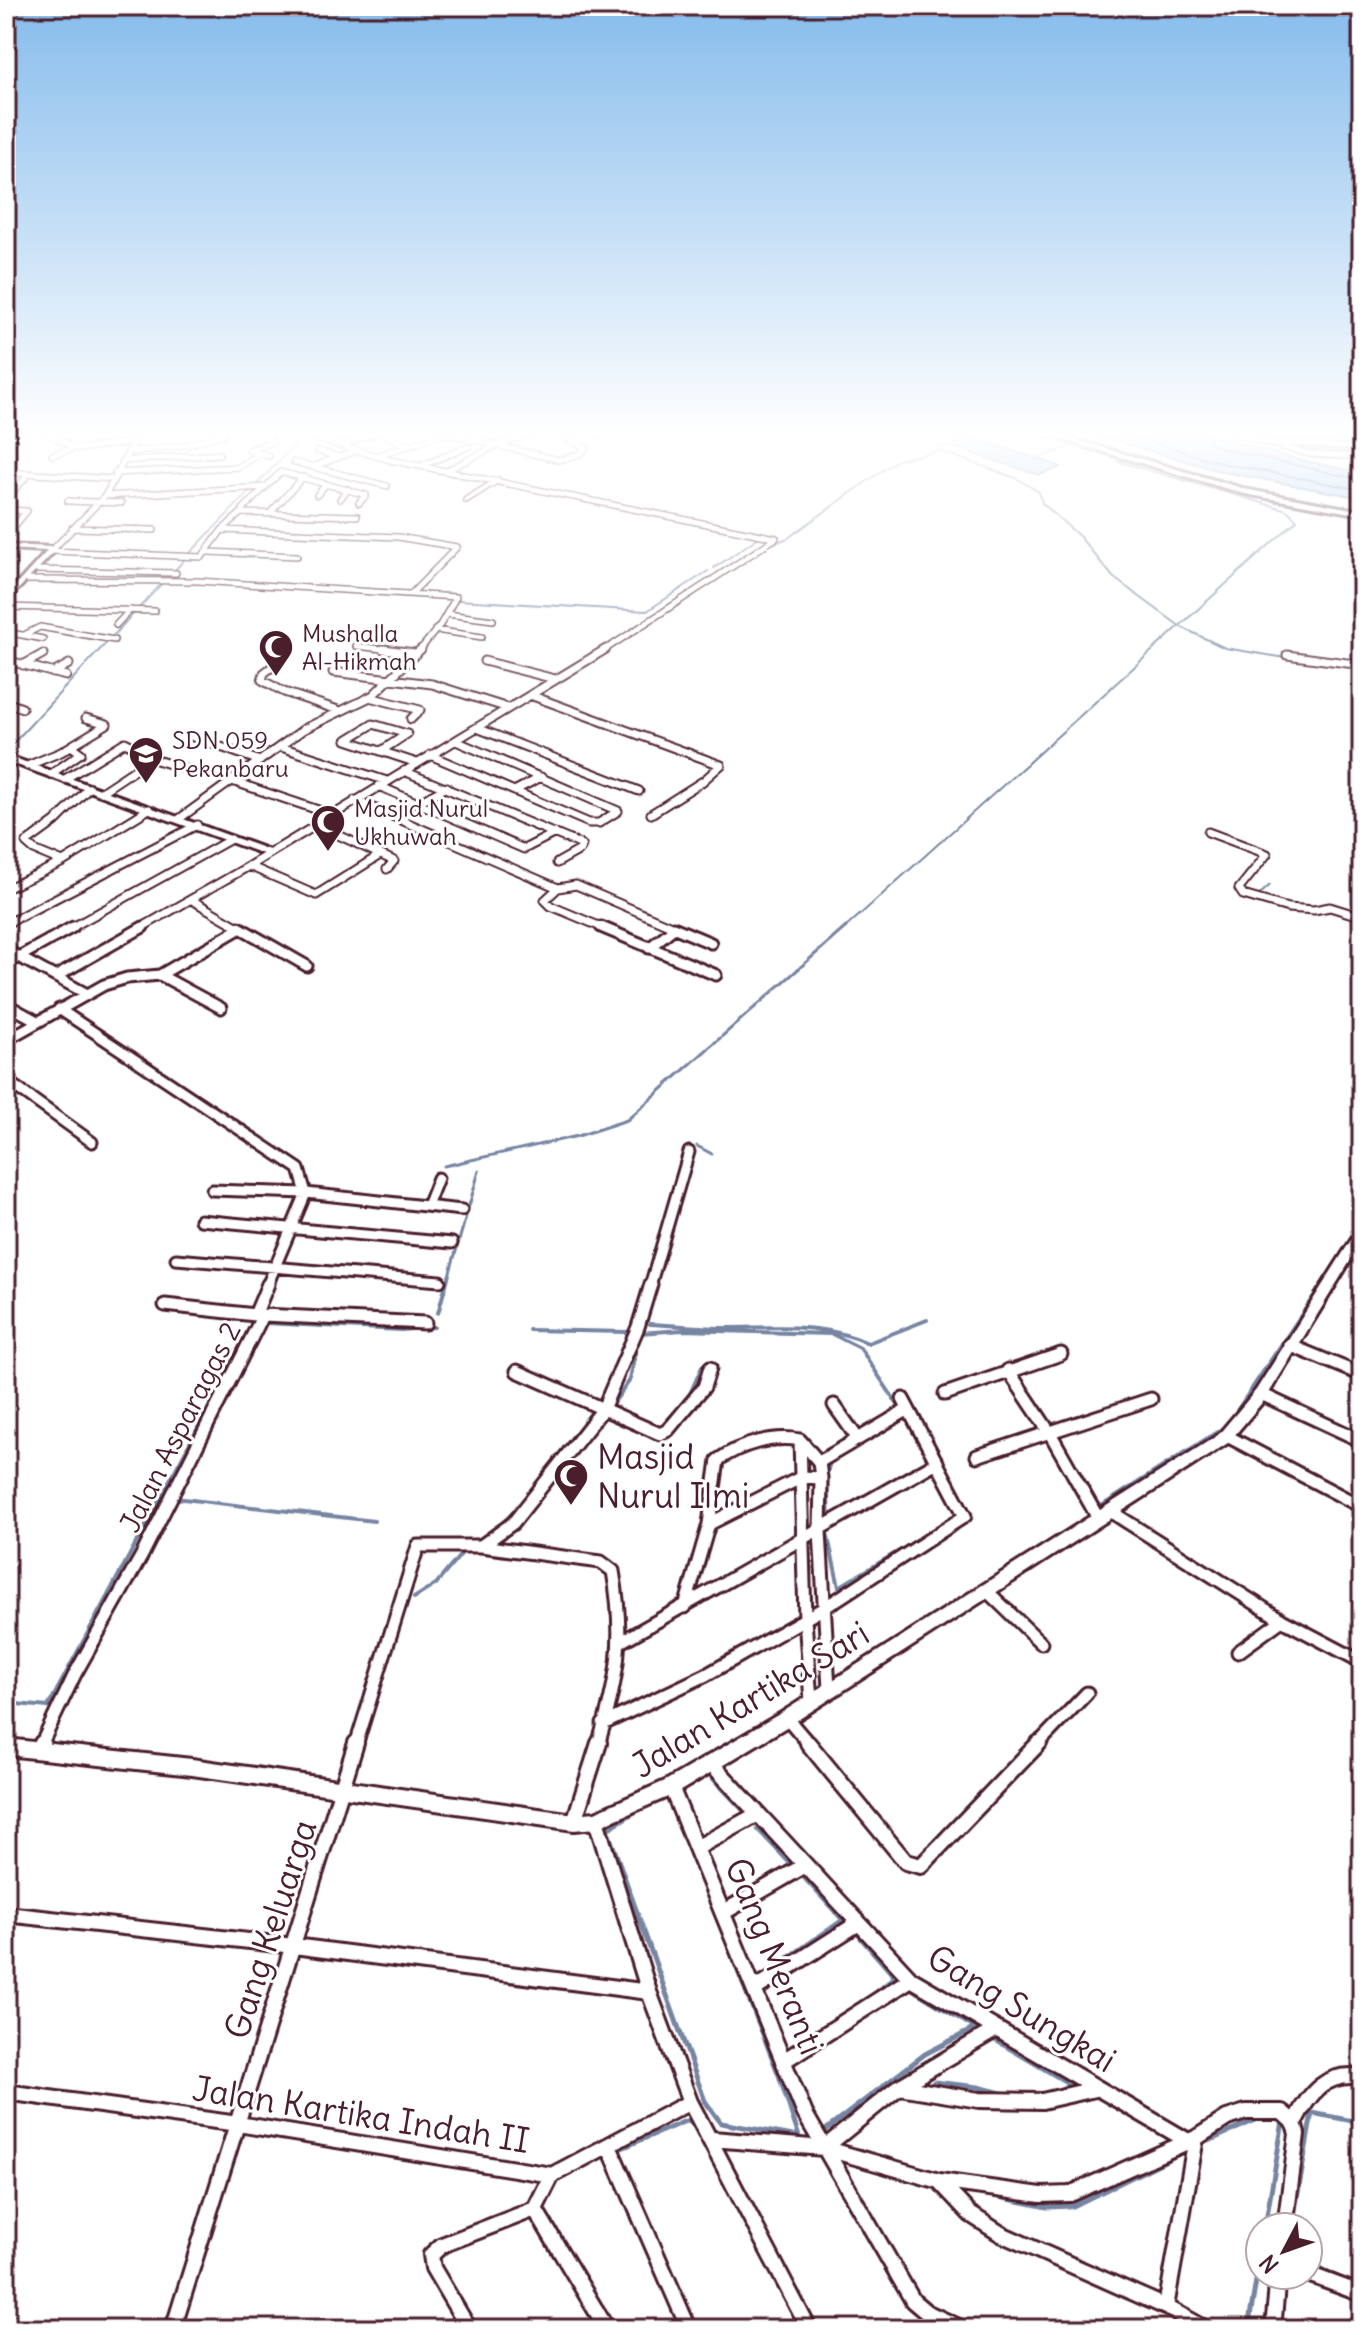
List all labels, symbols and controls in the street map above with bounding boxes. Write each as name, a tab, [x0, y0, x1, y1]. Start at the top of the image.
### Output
place label: Mushalla Al-Hikmah	[302, 618, 417, 676]
mosque icon: Mushalla Al-Hikmah	[257, 628, 295, 678]
place label: SDN 059 Pekanbaru	[172, 725, 289, 783]
school or university icon: SDN 059 Pekanbaru	[127, 735, 165, 785]
place label: Masjid Nurul Ukhuwah	[354, 793, 488, 851]
mosque icon: Masjid Nurul Ukhuwah	[309, 803, 347, 853]
street label: Jalan Asparagas 2	[111, 1316, 249, 1538]
place label: Masjid Nurul Ilmi	[597, 1435, 749, 1517]
mosque icon: Masjid Nurul Ilmi	[552, 1457, 590, 1507]
street label: Jalan Kartika Sari	[624, 1611, 876, 1787]
street label: Gang Keluarga	[214, 1814, 326, 2044]
street label: Gang Meranti	[716, 1852, 834, 2060]
street label: Gang Sungkai	[920, 1935, 1124, 2081]
street label: Jalan Kartika Indah II	[190, 2066, 532, 2162]
north arrow	[1244, 2211, 1324, 2291]
text: N	[1253, 2249, 1284, 2279]

